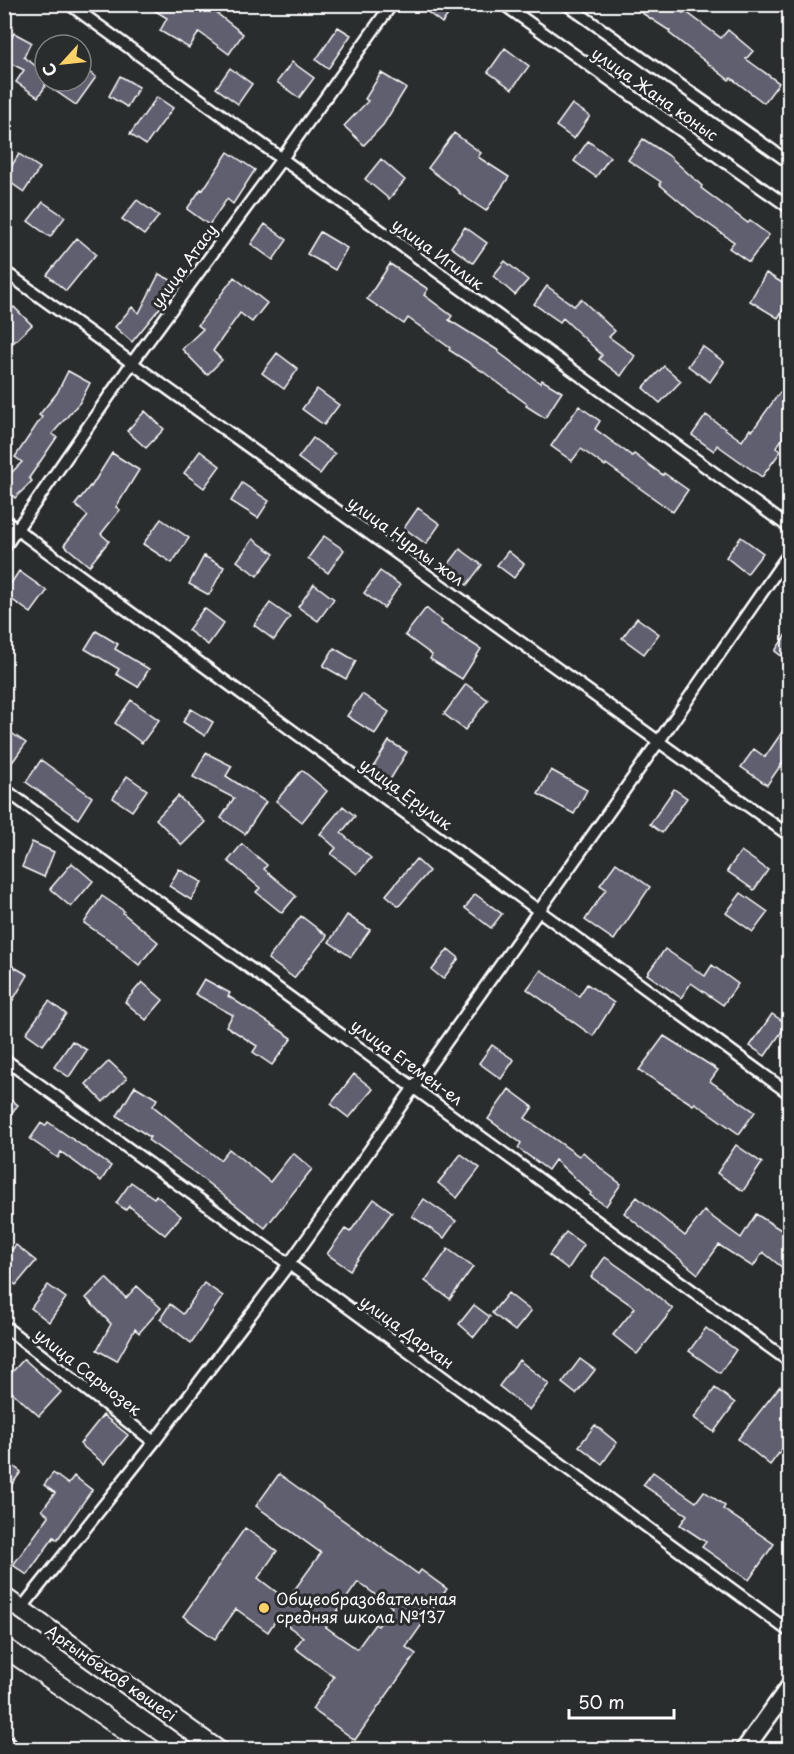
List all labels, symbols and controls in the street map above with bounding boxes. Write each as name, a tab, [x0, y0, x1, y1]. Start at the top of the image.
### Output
north arrow	[33, 33, 93, 93]
street label: улица Жана коныс	[587, 40, 724, 146]
text: С	[35, 59, 62, 81]
street label: улица Игилик	[388, 212, 490, 295]
street label: улица Атасу	[144, 218, 222, 313]
street label: улица Нурлы жол	[343, 490, 470, 591]
street label: улица Ерулик	[355, 751, 458, 835]
street label: улица Егемен-ел	[347, 1012, 469, 1110]
street label: улица Дархан	[355, 1289, 460, 1374]
street label: улица Сарыозек	[30, 1322, 148, 1421]
place label: Общеобразовательная средняя школа №137	[276, 1586, 457, 1628]
marker: Общеобразовательная средняя школа №137	[257, 1601, 271, 1615]
street label: Арғынбеков көшесі	[41, 1618, 182, 1727]
scale bar	[569, 1682, 674, 1720]
text: 50 m	[578, 1688, 625, 1715]

